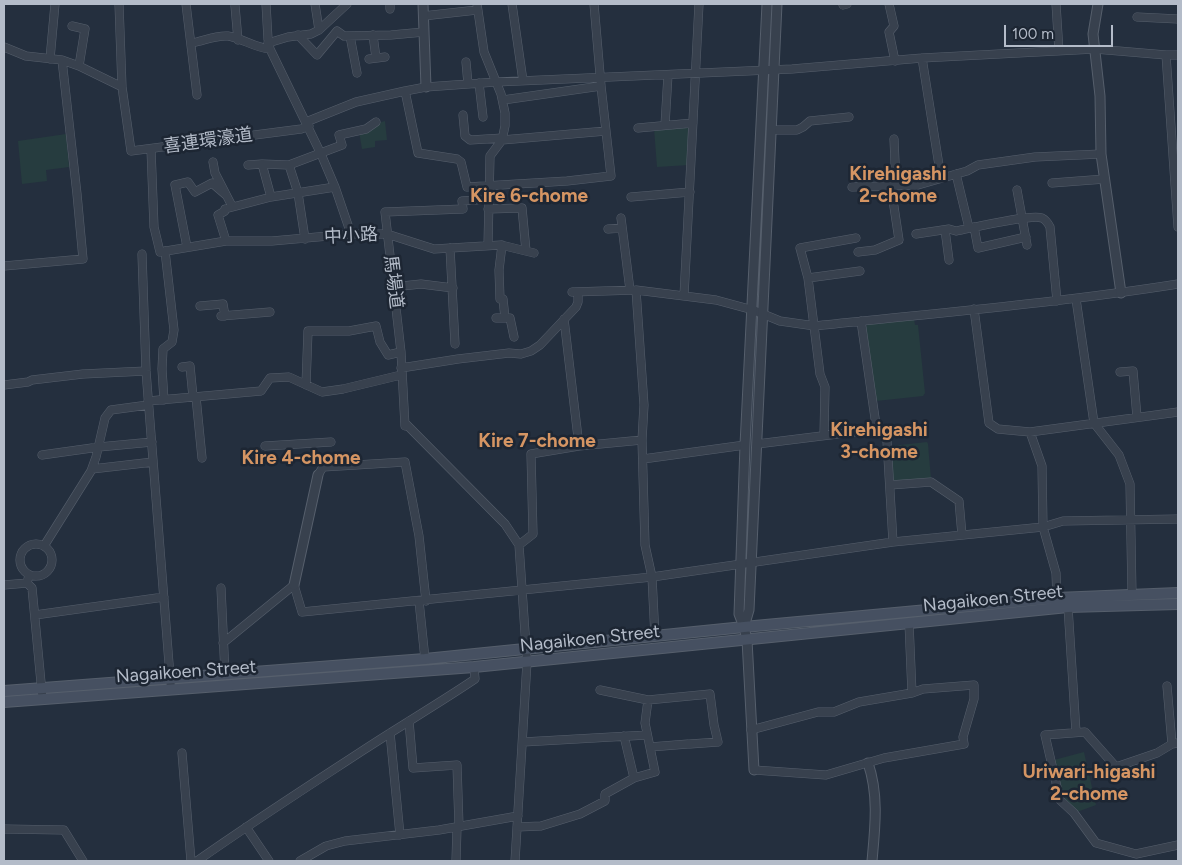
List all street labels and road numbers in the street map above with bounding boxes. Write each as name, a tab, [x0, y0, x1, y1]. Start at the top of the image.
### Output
street label: 喜連環濠道	[162, 124, 254, 158]
street label: 中小路	[323, 224, 379, 248]
street label: 馬場道	[379, 254, 407, 310]
street label: Nagaikoen Street	[922, 581, 1064, 617]
street label: Nagaikoen Street	[519, 621, 661, 657]
street label: Nagaikoen Street	[115, 656, 257, 688]

